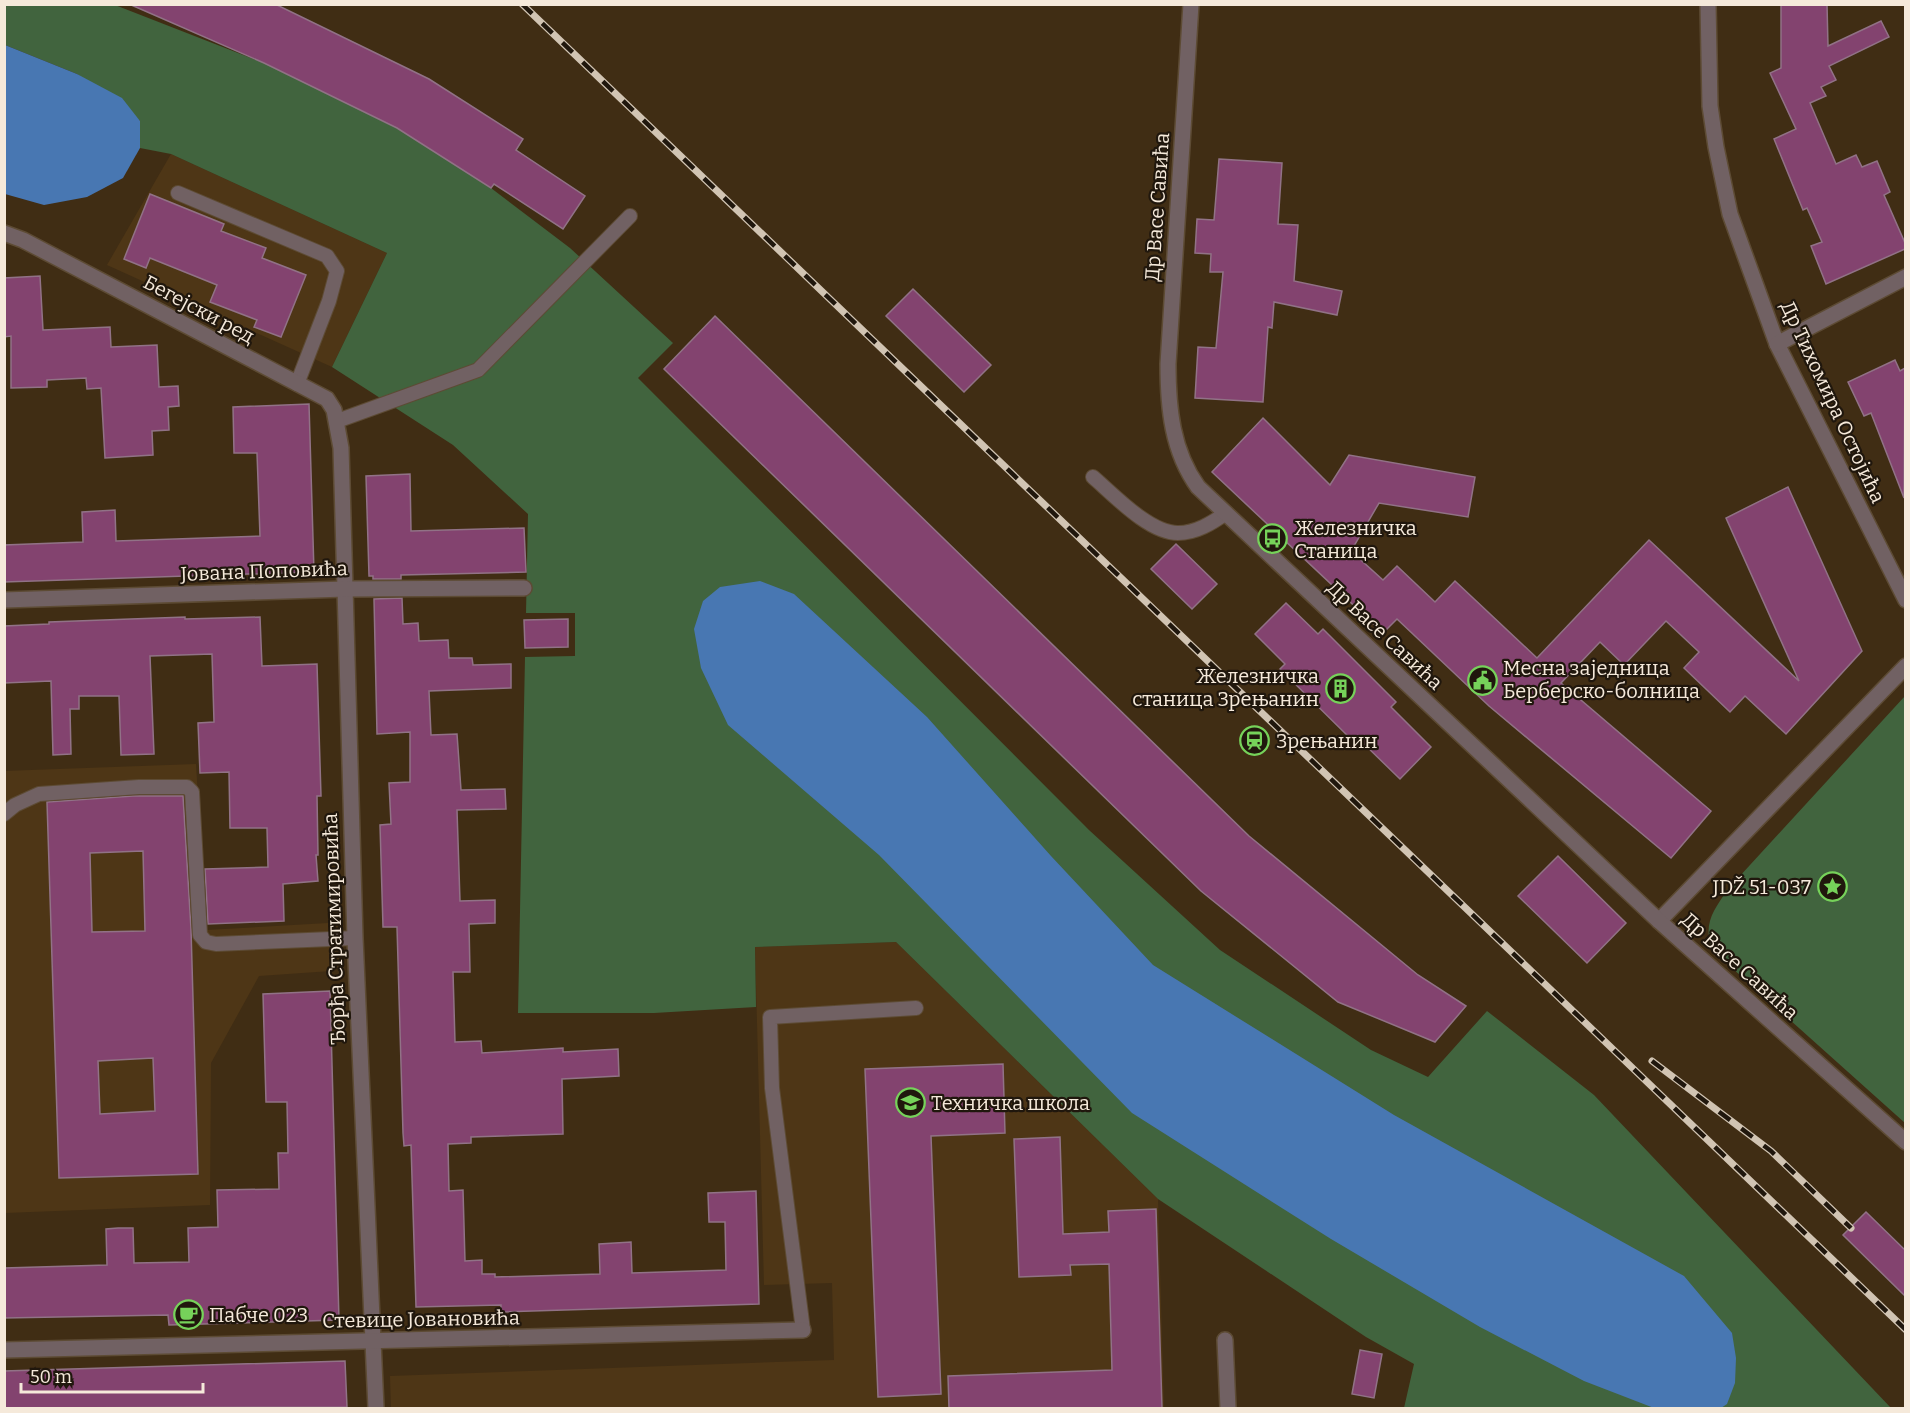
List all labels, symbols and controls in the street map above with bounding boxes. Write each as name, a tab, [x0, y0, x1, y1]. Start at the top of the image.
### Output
street label: Др Васе Савића	[1140, 132, 1174, 282]
street label: Бегејски ред	[139, 270, 259, 348]
street label: Др Тихомира Остојића	[1776, 297, 1890, 507]
place label: Железничка Станица	[1294, 516, 1417, 563]
bus stop icon: Железничка Станица	[1257, 523, 1289, 555]
street label: Јована Поповића	[179, 556, 348, 586]
street label: Др Васе Савића	[1322, 575, 1448, 695]
place label: Месна заједница Берберско-болница	[1503, 656, 1700, 703]
place label: Железничка станица Зрењанин	[1132, 664, 1319, 711]
public building icon: Месна заједница Берберско-болница	[1466, 664, 1498, 696]
building icon: Железничка станица Зрењанин	[1324, 672, 1356, 704]
station icon: Зрењанин	[1239, 725, 1271, 757]
place label: Зрењанин	[1276, 729, 1378, 753]
street label: Ђорђа Стратимировића	[318, 813, 350, 1045]
place icon: JDŽ 51-037	[1816, 871, 1848, 903]
place label: JDŽ 51-037	[1711, 875, 1811, 899]
street label: Др Васе Савића	[1677, 907, 1803, 1025]
school or university icon: Техничка школа	[894, 1087, 926, 1119]
place label: Техничка школа	[931, 1091, 1090, 1115]
cafe icon: Пабче 023	[172, 1299, 204, 1331]
place label: Пабче 023	[209, 1303, 308, 1327]
street label: Стевице Јовановића	[322, 1305, 520, 1333]
scale bar	[21, 1356, 202, 1394]
text: 50 m	[30, 1366, 72, 1388]

